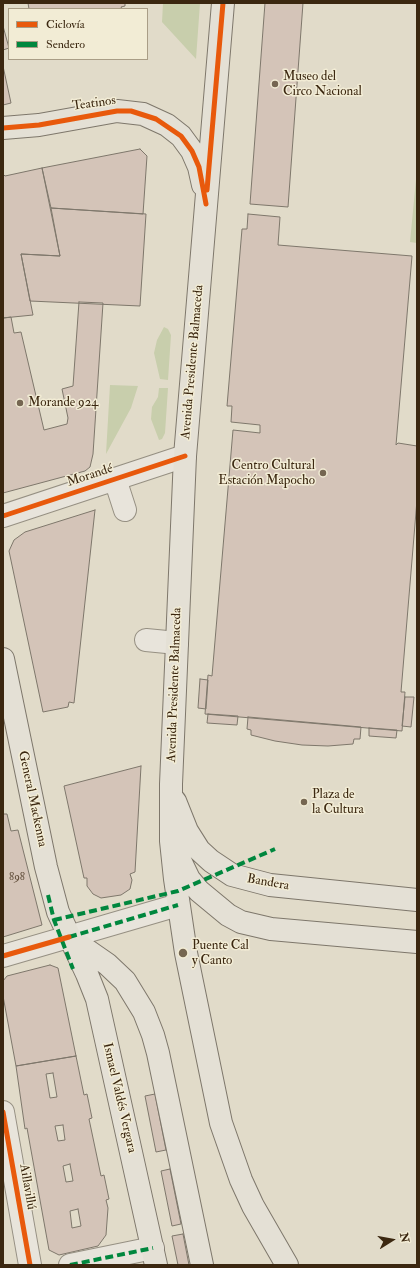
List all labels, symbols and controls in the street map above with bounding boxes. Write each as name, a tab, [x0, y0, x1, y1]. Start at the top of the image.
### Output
legend	[8, 8, 148, 60]
text: Ciclovía	[46, 17, 85, 32]
text: Sendero	[46, 37, 85, 52]
place label: Museo del Circo Nacional	[283, 69, 362, 100]
marker: Museo del Circo Nacional	[270, 79, 280, 89]
street label: Teatinos	[71, 93, 117, 115]
street label: Avenida Presidente Balmaceda	[178, 284, 208, 440]
place label: Morande 924	[28, 395, 98, 411]
marker: Morande 924	[15, 398, 25, 408]
place label: Centro Cultural Estación Mapocho	[218, 458, 315, 489]
street label: Morandé	[65, 461, 115, 491]
marker: Centro Cultural Estación Mapocho	[318, 468, 328, 478]
street label: Avenida Presidente Balmaceda	[165, 607, 185, 763]
street label: General Mackenna	[14, 749, 50, 849]
place label: Plaza de la Cultura	[312, 787, 364, 818]
marker: Plaza de la Cultura	[299, 797, 309, 807]
house number: 898	[9, 871, 25, 885]
street label: Bandera	[246, 872, 290, 894]
place label: Puente Cal y Canto	[192, 938, 249, 969]
marker: Puente Cal y Canto	[177, 947, 189, 959]
street label: Ismael Valdés Vergara	[99, 1041, 139, 1155]
street label: Aillavillú	[15, 1163, 39, 1211]
north arrow	[372, 1220, 412, 1260]
text: N	[397, 1232, 412, 1244]

